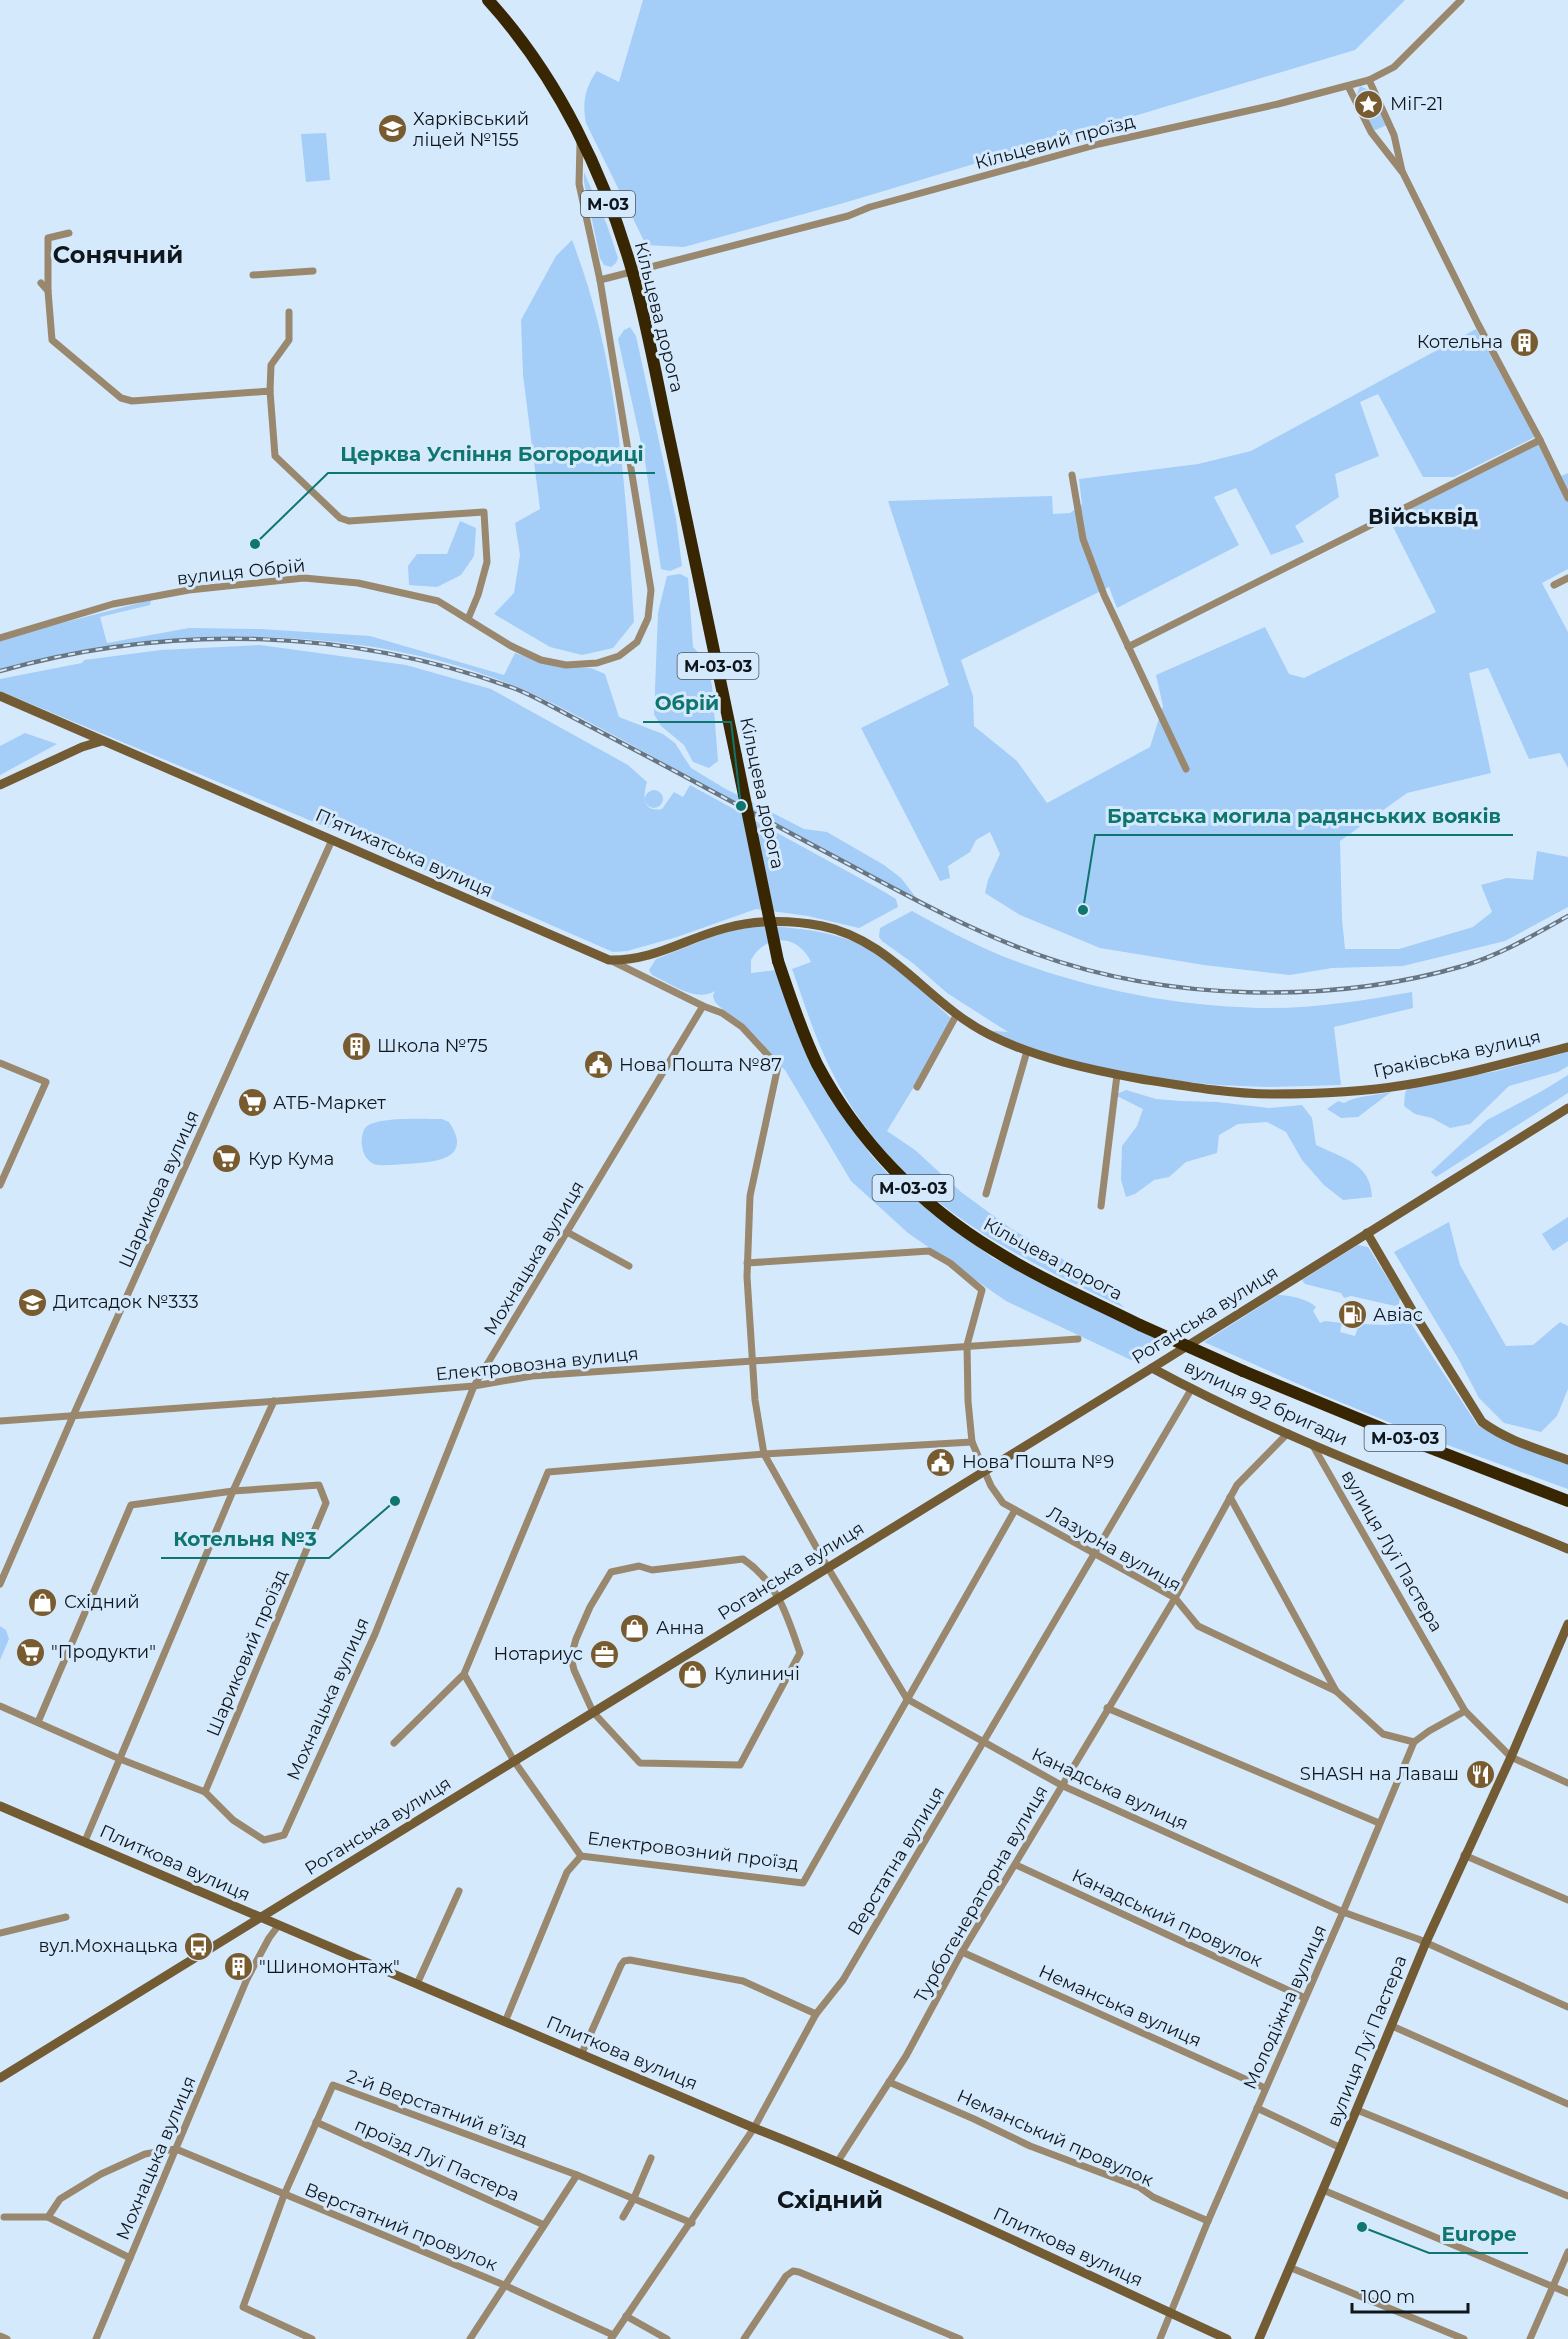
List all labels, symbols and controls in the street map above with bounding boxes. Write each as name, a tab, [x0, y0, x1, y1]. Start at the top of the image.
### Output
place icon: МіГ-21	[1353, 88, 1385, 120]
place label: МіГ-21	[1390, 93, 1443, 115]
place label: Харківський ліцей №155	[413, 108, 529, 151]
street label: Кільцевий проїзд	[973, 110, 1138, 174]
school or university icon: Харківський ліцей №155	[376, 113, 408, 145]
road number: М-03	[581, 191, 635, 217]
street label: Кільцева дорога	[630, 239, 688, 395]
district label: Сонячний	[53, 240, 183, 269]
building icon: Котельна	[1508, 326, 1540, 358]
place label: Котельна	[1417, 331, 1503, 353]
callout: Церква Успіння Богородиці	[328, 435, 655, 473]
text: Церква Успіння Богородиці	[340, 442, 644, 466]
district label: Військвід	[1368, 504, 1478, 529]
street label: вулиця Обрій	[176, 554, 306, 590]
road number: М-03-03	[678, 653, 758, 679]
callout: Обрій	[643, 684, 731, 722]
text: Обрій	[655, 691, 719, 715]
street label: Кільцева дорога	[735, 715, 789, 871]
callout: Братська могила радянських вояків	[1095, 797, 1513, 835]
street label: П’ятихатська вулиця	[312, 804, 496, 902]
text: Братська могила радянських вояків	[1107, 804, 1501, 828]
street label: Граківська вулиця	[1371, 1026, 1543, 1082]
building icon: Школа №75	[340, 1030, 372, 1062]
place label: Школа №75	[377, 1035, 488, 1057]
public building icon: Нова Пошта №87	[582, 1049, 614, 1081]
place label: Нова Пошта №87	[619, 1054, 782, 1076]
supermarket icon: АТБ-Маркет	[236, 1087, 268, 1119]
place label: АТБ-Маркет	[273, 1092, 386, 1114]
street label: Шарикова вулиця	[114, 1107, 204, 1271]
supermarket icon: Кур Кума	[211, 1143, 243, 1175]
place label: Кур Кума	[248, 1148, 334, 1170]
road number: М-03-03	[872, 1175, 954, 1201]
street label: Мохнацька вулиця	[479, 1177, 589, 1339]
street label: Кільцева дорога	[980, 1213, 1126, 1305]
street label: Роганська вулиця	[1128, 1261, 1282, 1369]
school or university icon: Дитсадок №333	[16, 1286, 48, 1318]
place label: Дитсадок №333	[53, 1291, 199, 1313]
fuel station icon: Авіас	[1336, 1299, 1368, 1331]
place label: Авіас	[1373, 1304, 1423, 1326]
street label: Електровозна вулиця	[434, 1342, 640, 1386]
street label: вулиця 92 бригади	[1181, 1355, 1351, 1451]
road number: М-03-03	[1364, 1425, 1446, 1451]
public building icon: Нова Пошта №9	[925, 1446, 957, 1478]
place label: Нова Пошта №9	[962, 1451, 1114, 1473]
street label: вулиця Луї Пастера	[1337, 1466, 1447, 1636]
street label: Лазурна вулиця	[1043, 1502, 1185, 1596]
street label: Роганська вулиця	[714, 1517, 868, 1625]
callout: Котельня №3	[161, 1520, 329, 1558]
text: Котельня №3	[173, 1527, 317, 1551]
street label: Шариковий проїзд	[202, 1566, 292, 1740]
shop icon: Східний	[27, 1586, 59, 1618]
place label: Східний	[64, 1591, 140, 1613]
shop icon: Анна	[619, 1612, 651, 1644]
street label: Мохнацька вулиця	[282, 1614, 374, 1784]
place label: Анна	[656, 1617, 704, 1639]
supermarket icon: "Продукти"	[14, 1636, 46, 1668]
office icon: Нотариус	[588, 1638, 620, 1670]
place label: "Продукти"	[51, 1641, 156, 1663]
place label: Нотариус	[493, 1643, 583, 1665]
shop icon: Кулиничі	[677, 1658, 709, 1690]
place label: Кулиничі	[714, 1663, 800, 1685]
street label: Канадська вулиця	[1028, 1743, 1192, 1835]
restaurant icon: SHASH на Лаваш	[1464, 1758, 1496, 1790]
place label: SHASH на Лаваш	[1300, 1763, 1459, 1785]
street label: Роганська вулиця	[301, 1772, 455, 1880]
street label: Турбогенераторна вулиця	[910, 1781, 1052, 2007]
street label: Верстатна вулиця	[843, 1783, 949, 1939]
street label: Плиткова вулиця	[96, 1820, 254, 1906]
street label: Електровозний проїзд	[586, 1827, 800, 1875]
street label: Канадський провулок	[1068, 1864, 1266, 1972]
street label: Молодіжна вулиця	[1239, 1921, 1331, 2093]
bus stop icon: вул.Мохнацька	[183, 1930, 215, 1962]
place label: вул.Мохнацька	[38, 1935, 178, 1957]
building icon: "Шиномонтаж"	[222, 1951, 254, 1983]
street label: вулиця Луї Пастера	[1322, 1952, 1412, 2130]
place label: "Шиномонтаж"	[259, 1956, 400, 1978]
street label: Неманська вулиця	[1035, 1960, 1205, 2052]
street label: Плиткова вулиця	[543, 2011, 701, 2095]
street label: 2-й Верстатний в’їзд	[343, 2065, 531, 2151]
street label: Мохнацька вулиця	[111, 2073, 201, 2243]
street label: Неманський провулок	[953, 2085, 1157, 2192]
street label: проїзд Луї Пастера	[351, 2114, 523, 2206]
street label: Верстатний провулок	[301, 2178, 501, 2276]
district label: Східний	[777, 2185, 883, 2214]
street label: Плиткова вулиця	[990, 2203, 1146, 2291]
callout: Europe	[1429, 2215, 1528, 2253]
text: Europe	[1441, 2222, 1517, 2246]
scale bar	[1352, 2276, 1468, 2314]
text: 100 m	[1361, 2286, 1415, 2308]

